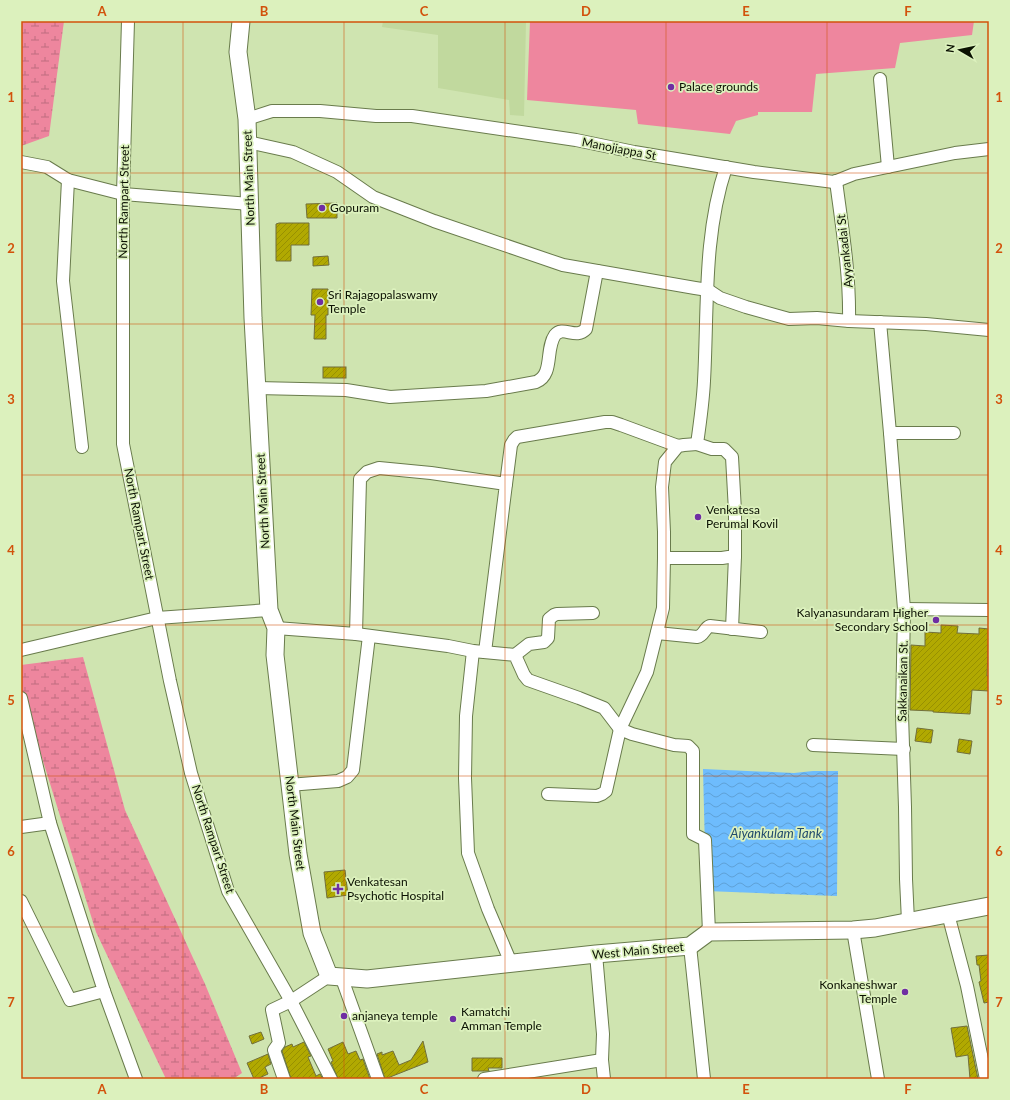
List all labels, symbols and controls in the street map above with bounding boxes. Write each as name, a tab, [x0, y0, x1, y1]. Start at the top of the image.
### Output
text: A	[96, 3, 107, 19]
text: B	[260, 3, 269, 19]
text: C	[420, 3, 429, 19]
text: D	[581, 3, 591, 19]
text: E	[742, 3, 750, 19]
text: F	[904, 3, 912, 19]
north arrow	[940, 30, 980, 70]
text: N	[943, 43, 957, 54]
place label: Palace grounds	[679, 79, 758, 94]
marker: Palace grounds	[666, 82, 676, 92]
text: 1	[7, 89, 15, 105]
text: 1	[995, 89, 1003, 105]
street label: North Main Street	[239, 129, 258, 226]
street label: Manojiappa St	[581, 134, 658, 163]
street label: North Rampart Street	[115, 144, 132, 259]
place label: Gopuram	[330, 200, 379, 215]
marker: Gopuram	[317, 203, 327, 213]
street label: Ayyankadai St	[833, 213, 856, 289]
text: 2	[7, 240, 15, 256]
text: 2	[995, 240, 1003, 256]
place label: Sri Rajagopalaswamy Temple	[328, 287, 439, 316]
marker: Sri Rajagopalaswamy Temple	[315, 297, 325, 307]
text: 3	[7, 391, 15, 407]
text: 3	[995, 391, 1003, 407]
street label: North Main Street	[252, 452, 272, 549]
street label: North Rampart Street	[121, 467, 158, 582]
place label: Venkatesa Perumal Kovil	[706, 502, 778, 531]
marker: Venkatesa Perumal Kovil	[693, 512, 703, 522]
text: 4	[7, 542, 15, 558]
text: 4	[995, 542, 1003, 558]
place label: Kalyanasundaram Higher Secondary School	[797, 605, 929, 634]
marker: Kalyanasundaram Higher Secondary School	[931, 615, 941, 625]
street label: Sakkanaikan St.	[894, 640, 911, 722]
text: 5	[7, 692, 15, 708]
text: 5	[995, 692, 1003, 708]
street label: North Main Street	[282, 775, 309, 872]
street label: North Rampart Street	[189, 783, 238, 896]
water label: Aiyankulam Tank	[729, 825, 823, 841]
text: 6	[7, 843, 15, 859]
text: 6	[995, 843, 1003, 859]
place label: Venkatesan Psychotic Hospital	[347, 874, 444, 903]
marker: Venkatesan Psychotic Hospital	[332, 883, 344, 895]
street label: West Main Street	[592, 939, 685, 962]
place label: Konkaneshwar Temple	[819, 977, 898, 1006]
marker: Konkaneshwar Temple	[900, 987, 910, 997]
text: 7	[7, 994, 15, 1010]
text: 7	[995, 994, 1003, 1010]
place label: Kamatchi Amman Temple	[461, 1004, 542, 1033]
place label: anjaneya temple	[352, 1008, 438, 1023]
marker: anjaneya temple	[339, 1011, 349, 1021]
marker: Kamatchi Amman Temple	[448, 1014, 458, 1024]
text: A	[96, 1081, 107, 1097]
text: B	[260, 1081, 269, 1097]
text: C	[420, 1081, 429, 1097]
text: D	[581, 1081, 591, 1097]
text: E	[742, 1081, 750, 1097]
text: F	[904, 1081, 912, 1097]

